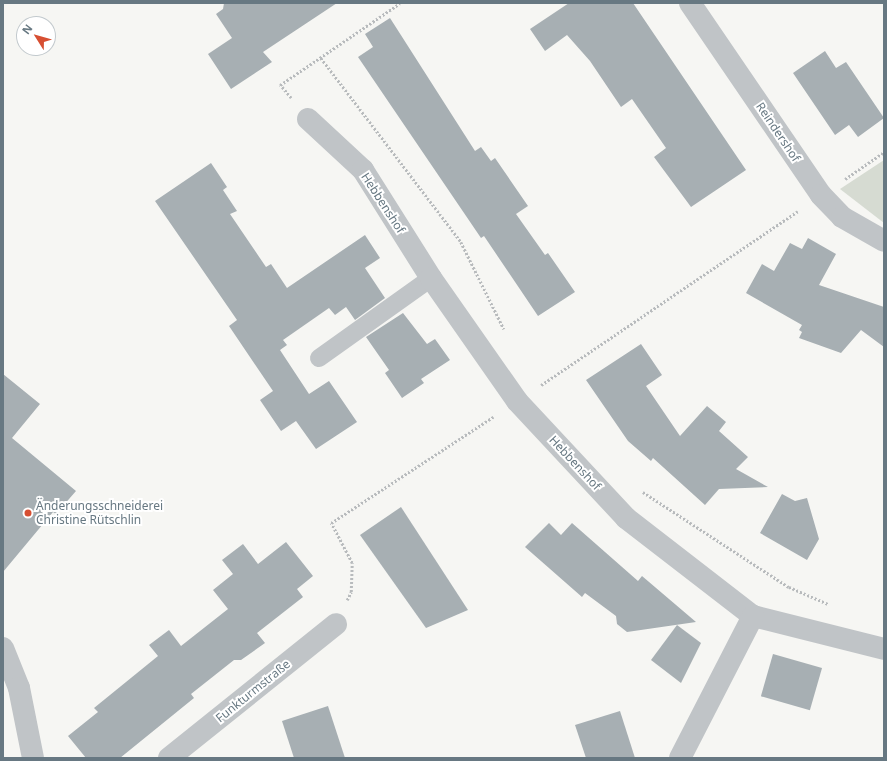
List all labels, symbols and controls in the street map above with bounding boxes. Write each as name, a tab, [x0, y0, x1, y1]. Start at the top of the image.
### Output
north arrow	[16, 16, 56, 56]
text: N	[18, 21, 35, 37]
street label: Reindershof	[753, 100, 803, 164]
street label: Hebbenshof	[358, 170, 408, 236]
street label: Hebbenshof	[546, 433, 604, 493]
place label: Änderungsschneiderei Christine Rütschlin	[36, 499, 163, 527]
marker: Änderungsschneiderei Christine Rütschlin	[23, 508, 33, 518]
street label: Funkturmstraße	[213, 657, 293, 725]

